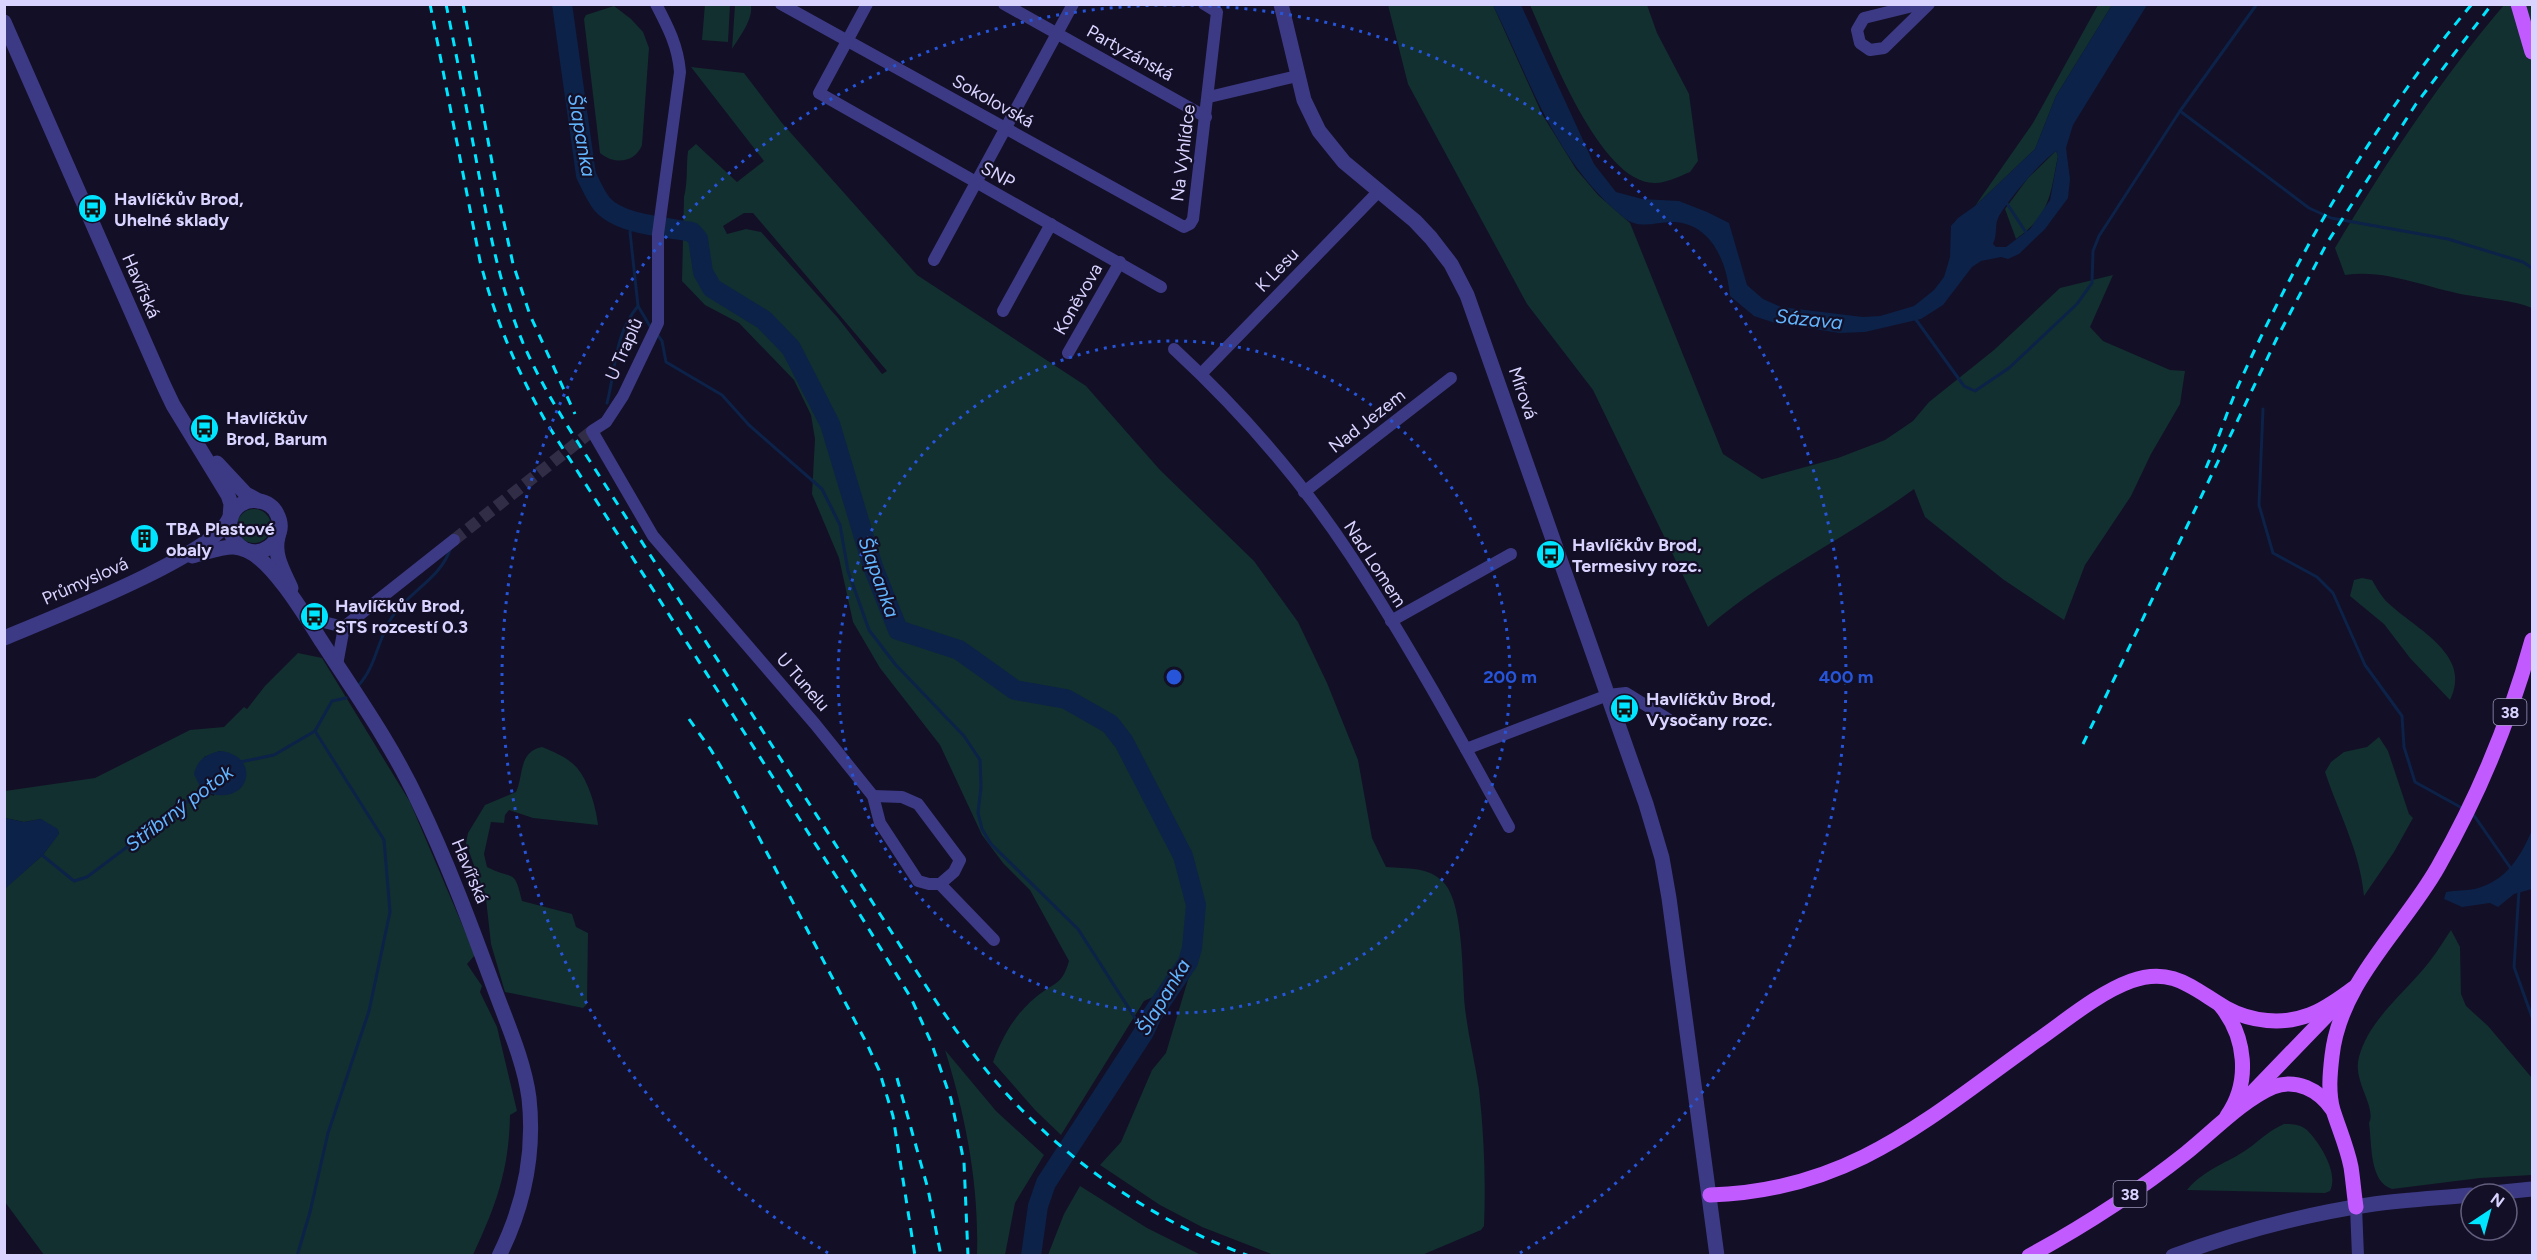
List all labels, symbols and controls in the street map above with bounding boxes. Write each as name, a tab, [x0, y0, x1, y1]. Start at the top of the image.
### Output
street label: Partyzánská	[1083, 20, 1177, 86]
street label: Sokolovská	[948, 70, 1038, 132]
water label: Šlapanka	[563, 91, 601, 179]
street label: Na Vyhlídce	[1166, 103, 1200, 203]
street label: SNP	[977, 157, 1019, 193]
place label: Havlíčkův Brod, Uhelné sklady	[114, 188, 244, 231]
bus stop icon: Havlíčkův Brod, Uhelné sklady	[77, 193, 109, 225]
street label: K Lesu	[1251, 243, 1303, 297]
street label: Havířská	[117, 250, 165, 322]
street label: Koněvova	[1049, 259, 1107, 339]
water label: Sázava	[1774, 304, 1844, 334]
street label: U Traplů	[600, 314, 648, 384]
street label: Mírová	[1504, 364, 1542, 422]
street label: Nad Jezem	[1324, 384, 1410, 458]
place label: Havlíčkův Brod, Barum	[226, 407, 327, 450]
bus stop icon: Havlíčkův Brod, Barum	[189, 412, 221, 444]
street label: Nad Lomem	[1339, 517, 1411, 611]
place label: TBA Plastové obaly	[166, 518, 275, 561]
building icon: TBA Plastové obaly	[129, 523, 161, 555]
water label: Šlapanka	[853, 533, 905, 621]
place label: Havlíčkův Brod, Termesivy rozc.	[1572, 534, 1702, 577]
bus stop icon: Havlíčkův Brod, Termesivy rozc.	[1535, 539, 1567, 571]
street label: Průmyslová	[39, 552, 131, 610]
place label: Havlíčkův Brod, STS rozcestí 0.3	[335, 595, 468, 638]
bus stop icon: Havlíčkův Brod, STS rozcestí 0.3	[298, 600, 330, 632]
street label: U Tunelu	[772, 648, 834, 716]
text: 200 m	[1483, 666, 1537, 688]
text: 400 m	[1819, 666, 1873, 688]
centre of rings	[1164, 667, 1184, 687]
place label: Havlíčkův Brod, Vysočany rozc.	[1646, 688, 1776, 731]
bus stop icon: Havlíčkův Brod, Vysočany rozc.	[1609, 693, 1641, 725]
road number: 38	[2494, 699, 2526, 725]
water label: Stříbrný potok	[120, 759, 239, 856]
street label: Havířská	[447, 835, 493, 907]
water label: Šlapanka	[1131, 954, 1195, 1039]
road number: 38	[2114, 1181, 2146, 1207]
north arrow	[2459, 1182, 2519, 1242]
text: N	[2487, 1189, 2508, 1212]

